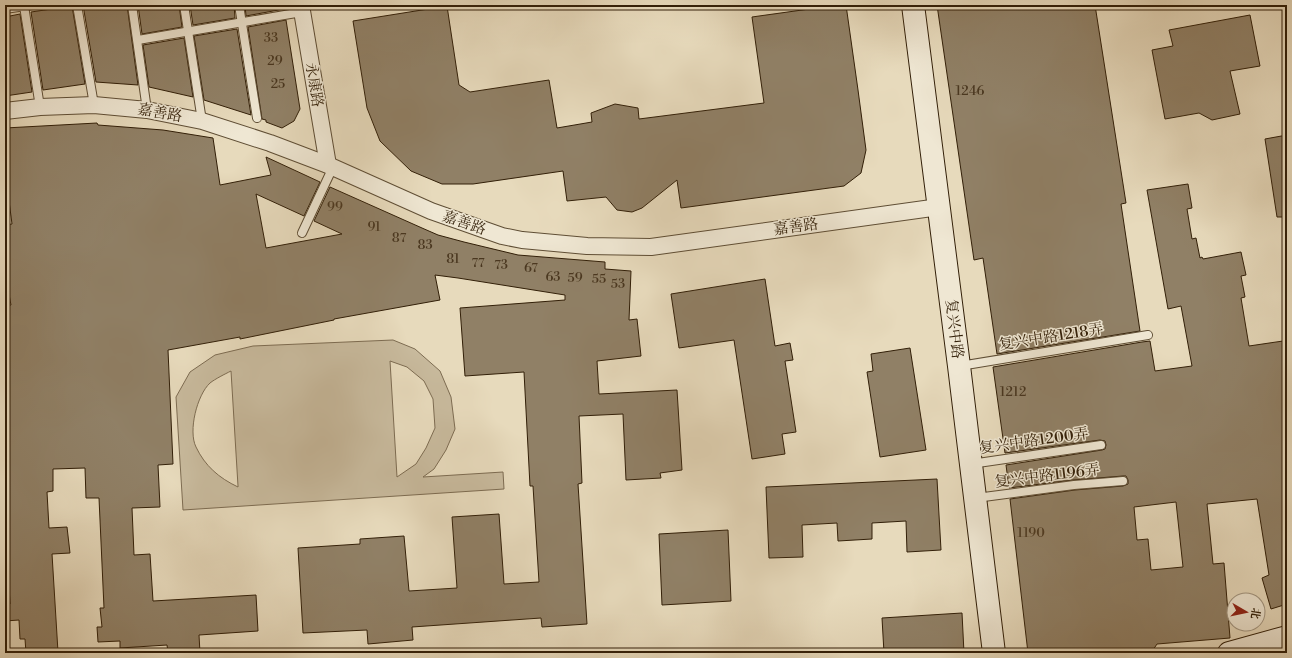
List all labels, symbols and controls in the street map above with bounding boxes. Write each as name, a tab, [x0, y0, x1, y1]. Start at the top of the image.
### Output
house number: 33	[264, 30, 278, 46]
house number: 29	[267, 53, 283, 69]
street label: 永康路	[301, 61, 327, 109]
house number: 25	[271, 76, 285, 92]
house number: 1246	[956, 83, 985, 99]
street label: 嘉善路	[136, 100, 184, 126]
house number: 99	[327, 199, 343, 215]
street label: 嘉善路	[440, 207, 488, 239]
street label: 嘉善路	[772, 214, 820, 240]
house number: 91	[367, 219, 381, 235]
house number: 87	[392, 230, 407, 246]
house number: 83	[417, 237, 433, 253]
house number: 81	[446, 251, 460, 267]
house number: 77	[471, 255, 485, 271]
house number: 73	[494, 257, 508, 273]
house number: 67	[524, 260, 538, 276]
house number: 63	[545, 269, 561, 285]
house number: 59	[567, 270, 583, 286]
house number: 55	[592, 271, 606, 287]
house number: 53	[611, 276, 625, 292]
street label: 复兴中路	[941, 298, 967, 360]
street label: 复兴中路1218弄	[997, 319, 1105, 355]
house number: 1212	[1000, 384, 1026, 400]
street label: 复兴中路1200弄	[978, 424, 1090, 458]
street label: 复兴中路1196弄	[993, 460, 1101, 492]
house number: 1190	[1017, 525, 1045, 541]
north arrow	[1226, 592, 1266, 632]
text: 北	[1247, 607, 1263, 620]

